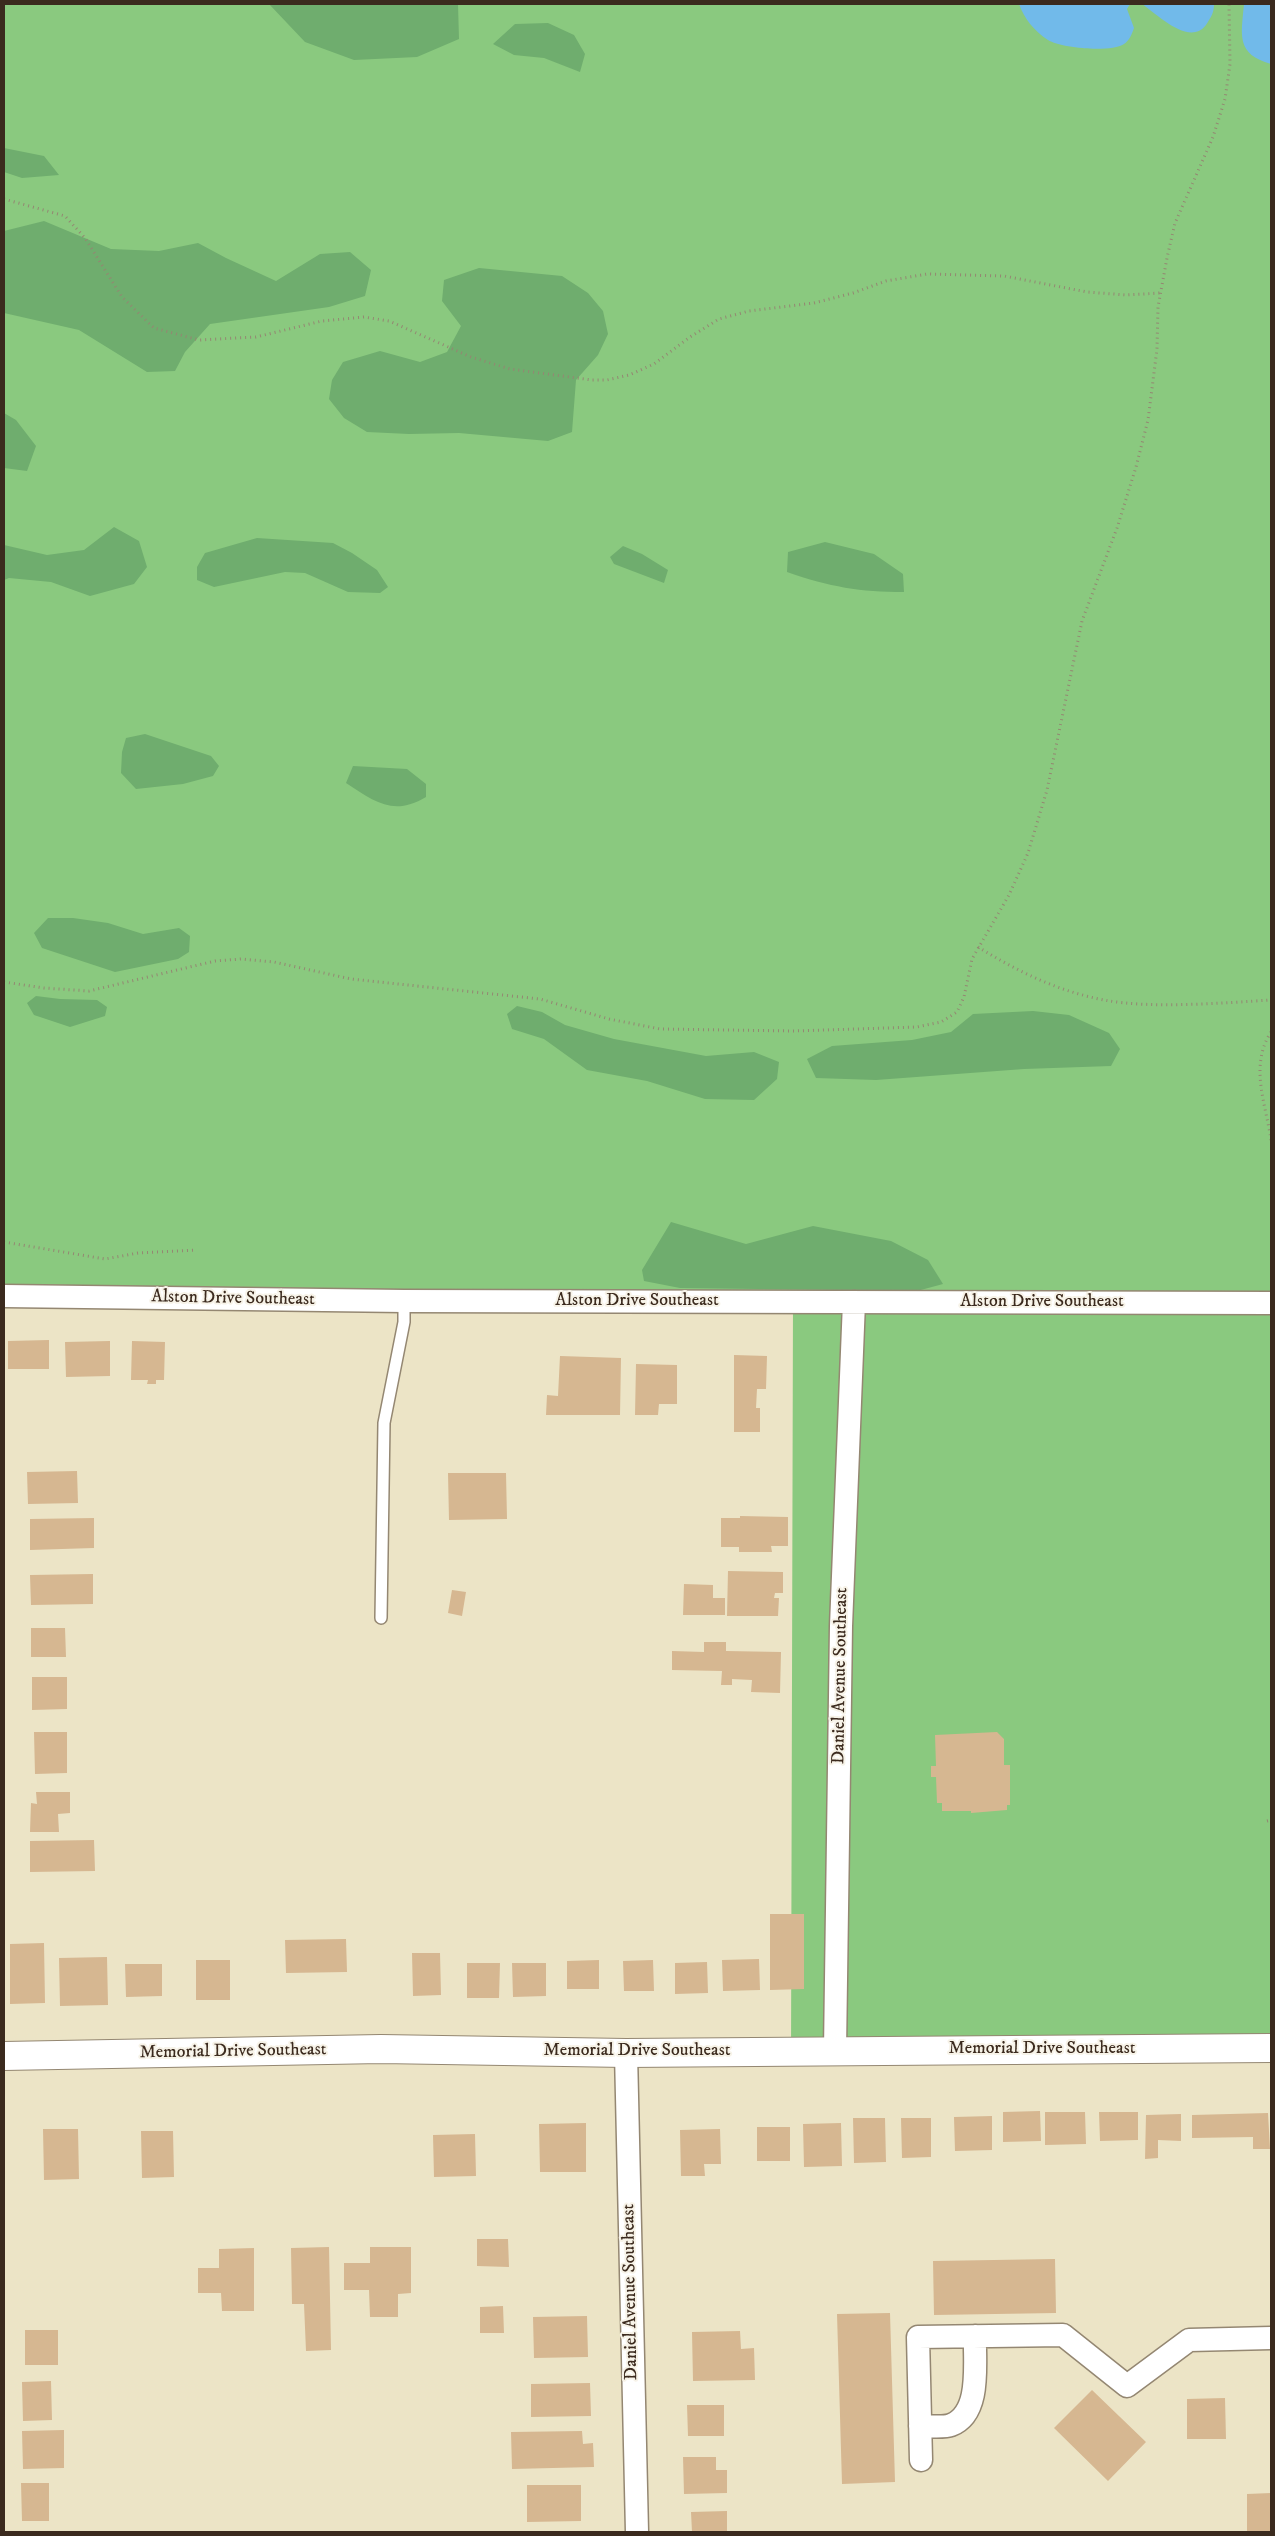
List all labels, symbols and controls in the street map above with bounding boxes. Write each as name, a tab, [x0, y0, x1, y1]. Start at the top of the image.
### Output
street label: Alston Drive Southeast	[151, 1287, 315, 1311]
street label: Alston Drive Southeast	[555, 1290, 719, 1312]
street label: Alston Drive Southeast	[960, 1291, 1124, 1313]
street label: Daniel Avenue Southeast	[829, 1588, 853, 1764]
street label: Memorial Drive Southeast	[949, 2038, 1135, 2060]
street label: Memorial Drive Southeast	[139, 2040, 327, 2064]
street label: Memorial Drive Southeast	[544, 2040, 730, 2062]
street label: Daniel Avenue Southeast	[619, 2204, 643, 2380]

